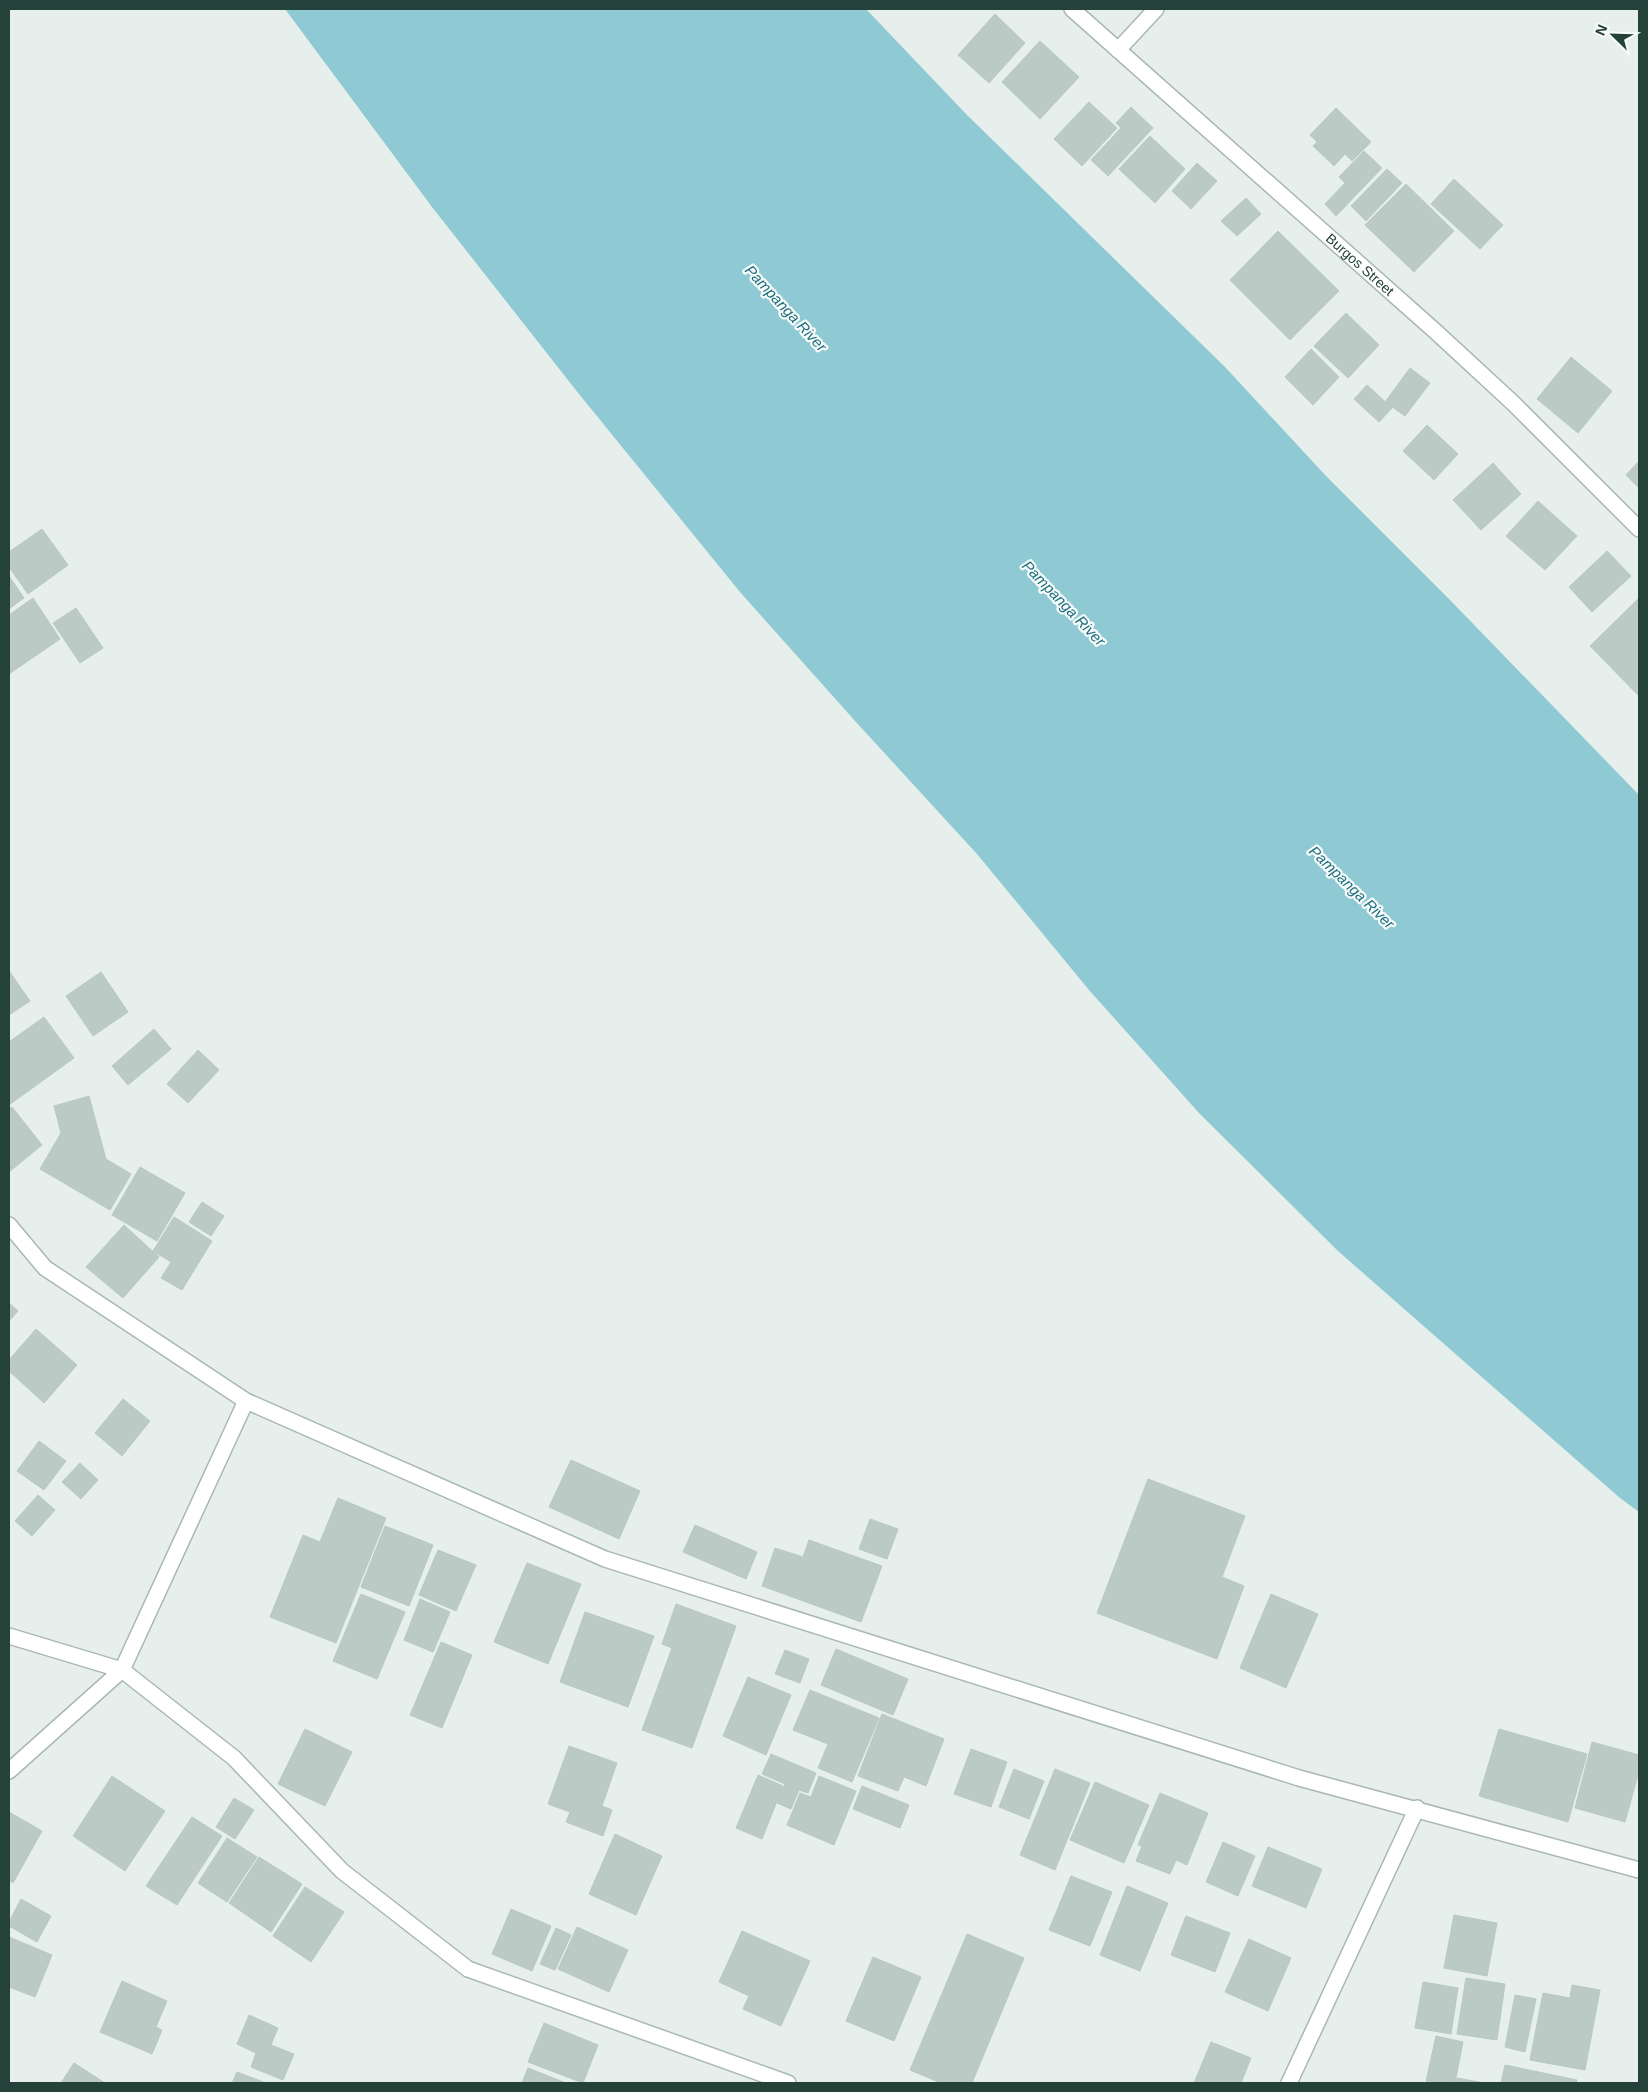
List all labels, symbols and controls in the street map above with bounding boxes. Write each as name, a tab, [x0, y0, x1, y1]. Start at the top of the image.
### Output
north arrow	[1588, 10, 1638, 60]
text: N	[1592, 22, 1610, 38]
street label: Burgos Street	[1323, 230, 1397, 299]
water label: Pampanga River	[742, 261, 831, 355]
water label: Pampanga River	[1019, 557, 1110, 650]
water label: Pampanga River	[1306, 842, 1399, 933]

